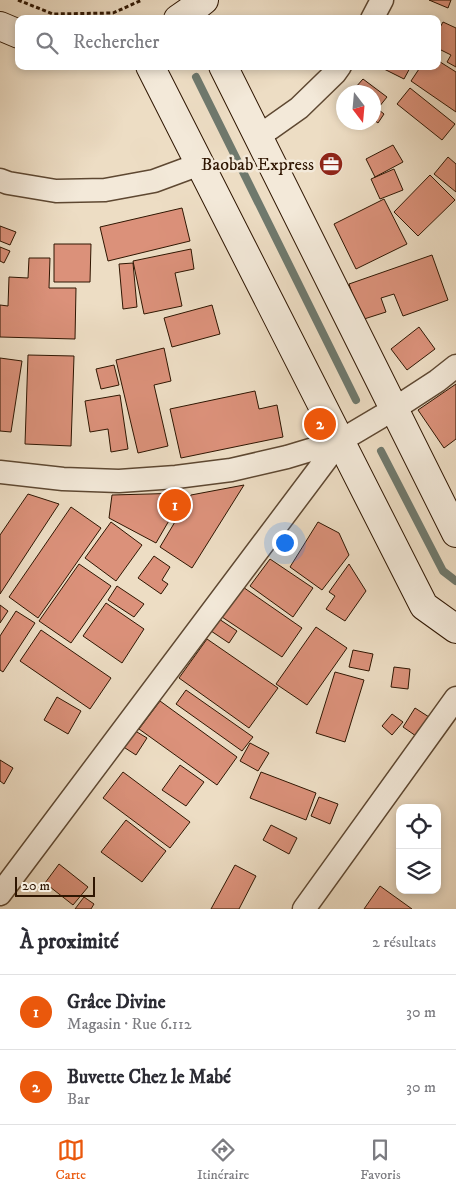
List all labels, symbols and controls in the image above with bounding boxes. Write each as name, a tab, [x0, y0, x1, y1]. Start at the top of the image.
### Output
search box	[15, 15, 441, 70]
icon: search	[33, 29, 61, 57]
text: Rechercher	[73, 31, 159, 54]
north arrow	[336, 85, 381, 130]
office icon: Baobab Express	[318, 151, 344, 177]
place label: Baobab Express	[201, 154, 314, 176]
pin: 2	[304, 405, 336, 443]
pin: 1	[159, 486, 191, 524]
your location	[272, 530, 298, 556]
map controls	[396, 804, 441, 894]
button: locate	[396, 804, 441, 849]
button: layers	[396, 849, 441, 894]
scale bar	[15, 874, 95, 897]
text: 20 m	[22, 877, 50, 895]
text: À proximité	[20, 929, 119, 955]
text: 2 résultats	[372, 932, 436, 952]
text: Grâce Divine	[67, 991, 166, 1014]
text: 1	[33, 1002, 39, 1022]
text: 30 m	[406, 1002, 436, 1022]
text: Magasin · Rue 6.112	[67, 1014, 192, 1034]
text: Buvette Chez le Mabé	[67, 1066, 231, 1089]
text: 2	[32, 1077, 40, 1097]
text: 30 m	[406, 1077, 436, 1097]
text: Bar	[67, 1089, 90, 1109]
tab: Carte	[55, 1136, 86, 1184]
tab: Itinéraire	[197, 1136, 249, 1184]
tab: Favoris	[360, 1136, 401, 1184]

